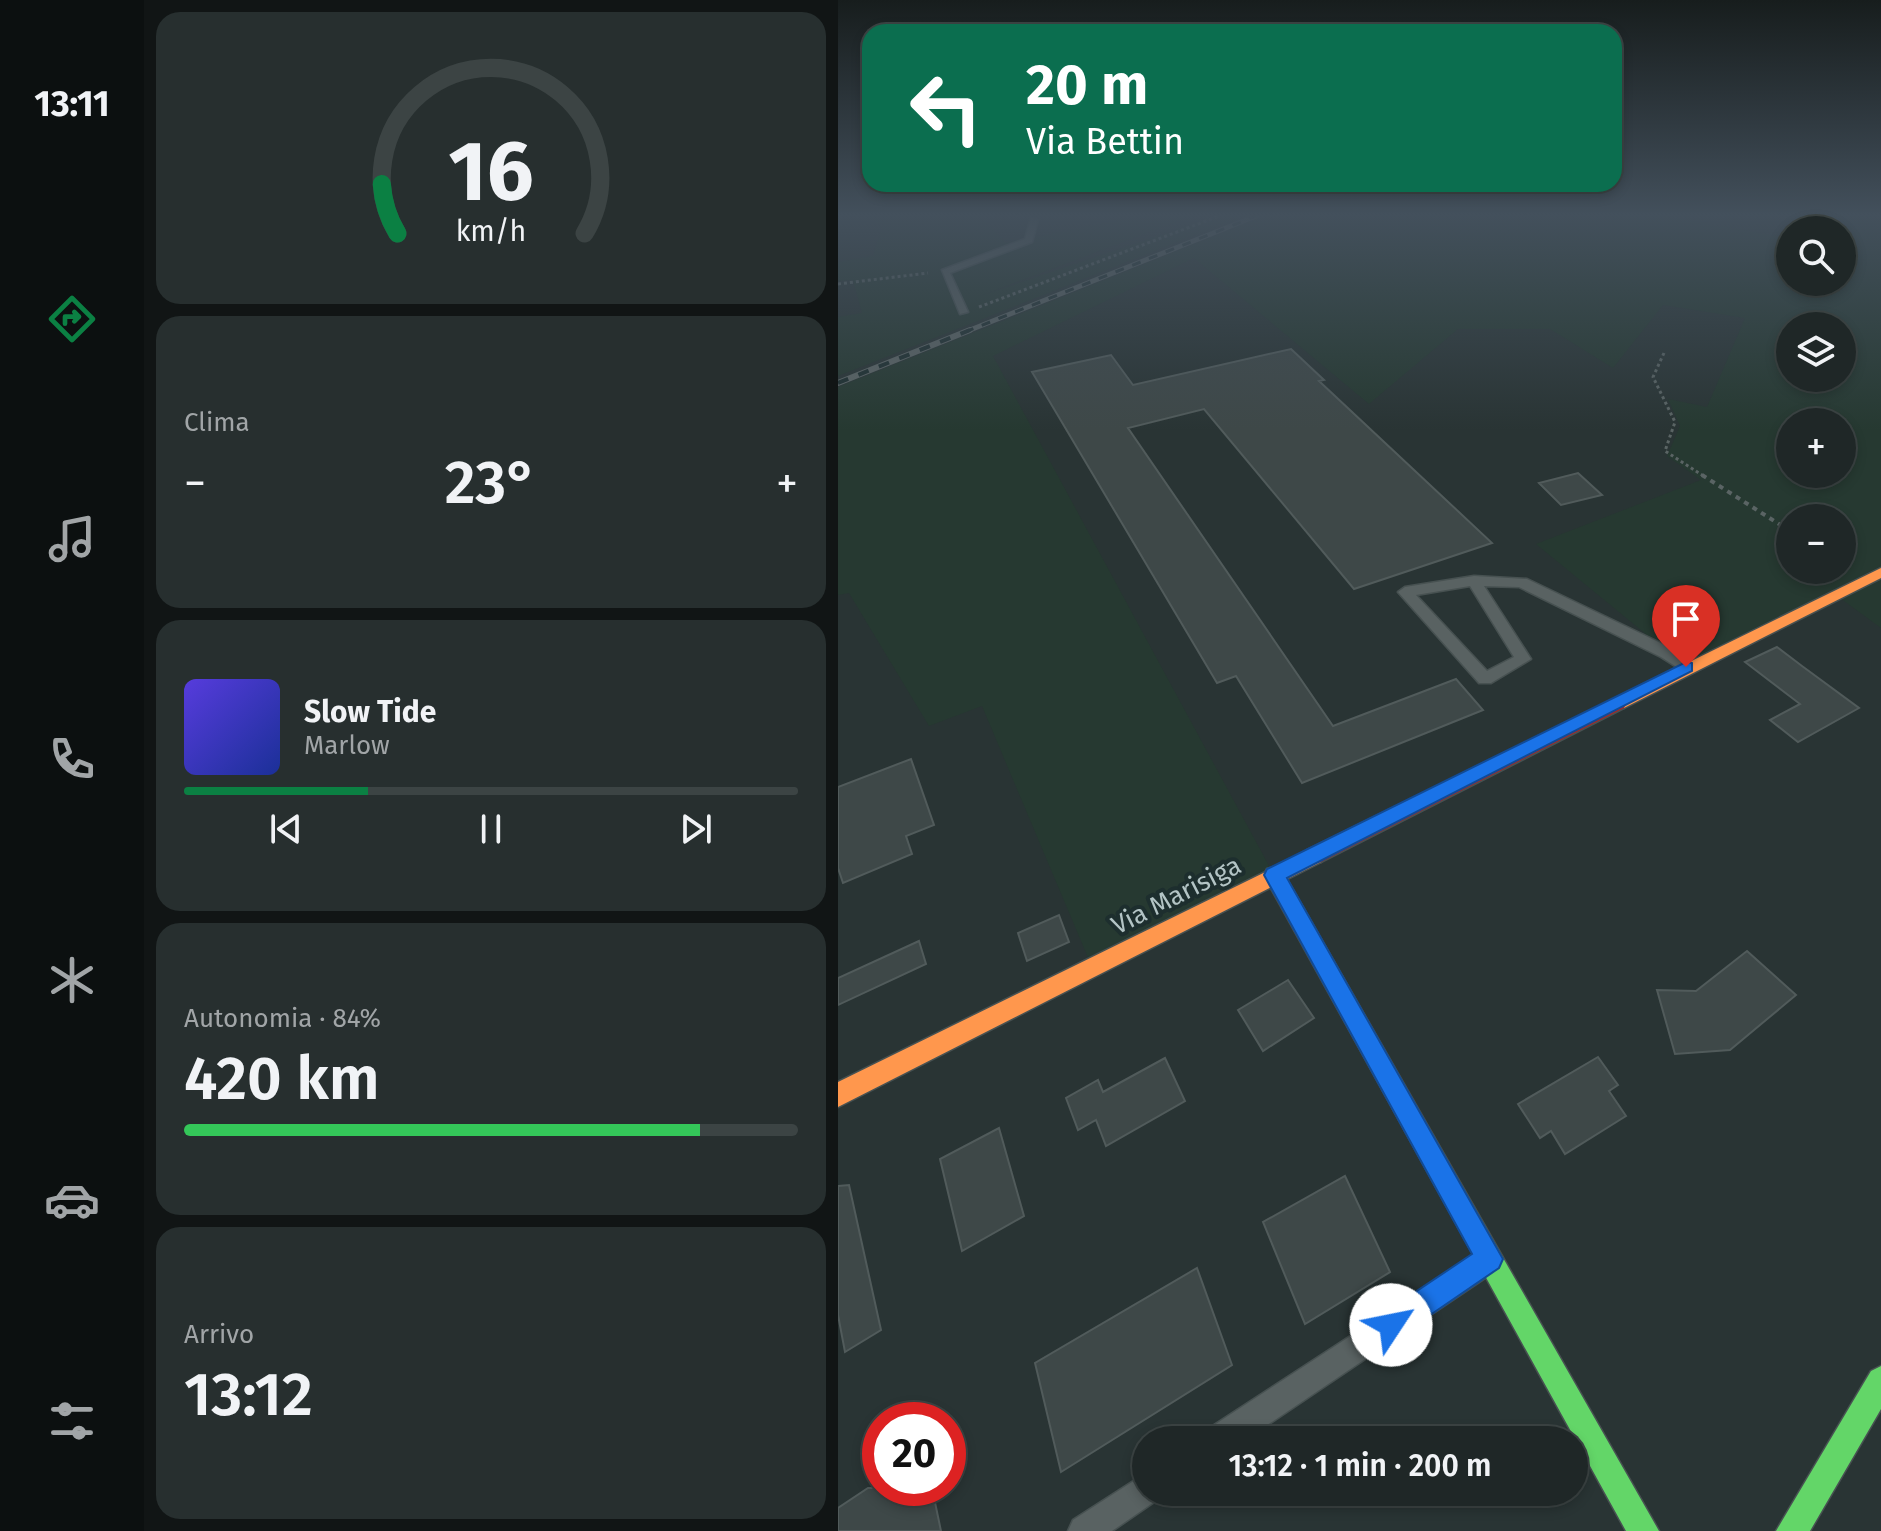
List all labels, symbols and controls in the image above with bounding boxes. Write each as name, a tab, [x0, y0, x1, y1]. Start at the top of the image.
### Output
text: 20 m	[1026, 52, 1148, 119]
icon: left	[894, 56, 998, 160]
text: 13:11	[34, 82, 110, 126]
text: Via Bettin	[1026, 120, 1184, 164]
text: 16	[448, 121, 534, 221]
text: km/h	[456, 214, 526, 249]
map controls	[1776, 216, 1856, 584]
button: search	[1776, 216, 1856, 296]
icon: directions	[44, 291, 100, 347]
button: layers	[1776, 312, 1856, 392]
text: Clima	[184, 407, 250, 438]
button: +	[1776, 408, 1856, 488]
text: 23°	[445, 447, 537, 519]
text: −	[184, 457, 206, 510]
text: +	[776, 457, 798, 510]
button: −	[1776, 504, 1856, 584]
icon: music	[44, 511, 100, 567]
pin	[1652, 585, 1720, 667]
icon: arrive	[1664, 597, 1708, 641]
text: Slow Tide	[304, 694, 436, 730]
text: Marlow	[304, 730, 390, 761]
icon: phone	[44, 731, 100, 787]
icon: previous	[264, 807, 308, 851]
icon: pause	[469, 807, 513, 851]
icon: next	[674, 807, 718, 851]
street label: Via Marisiga	[1106, 850, 1246, 941]
icon: climate	[44, 952, 100, 1008]
text: Autonomia · 84%	[184, 1003, 381, 1034]
text: 420 km	[184, 1043, 380, 1115]
icon: car	[44, 1172, 100, 1228]
position arrow	[1349, 1283, 1433, 1367]
text: Arrivo	[184, 1319, 254, 1350]
text: 13:12	[184, 1359, 313, 1431]
icon: filters	[44, 1393, 100, 1449]
speed limit sign: 20	[862, 1402, 966, 1506]
text: 13:12 · 1 min · 200 m	[1228, 1448, 1492, 1484]

